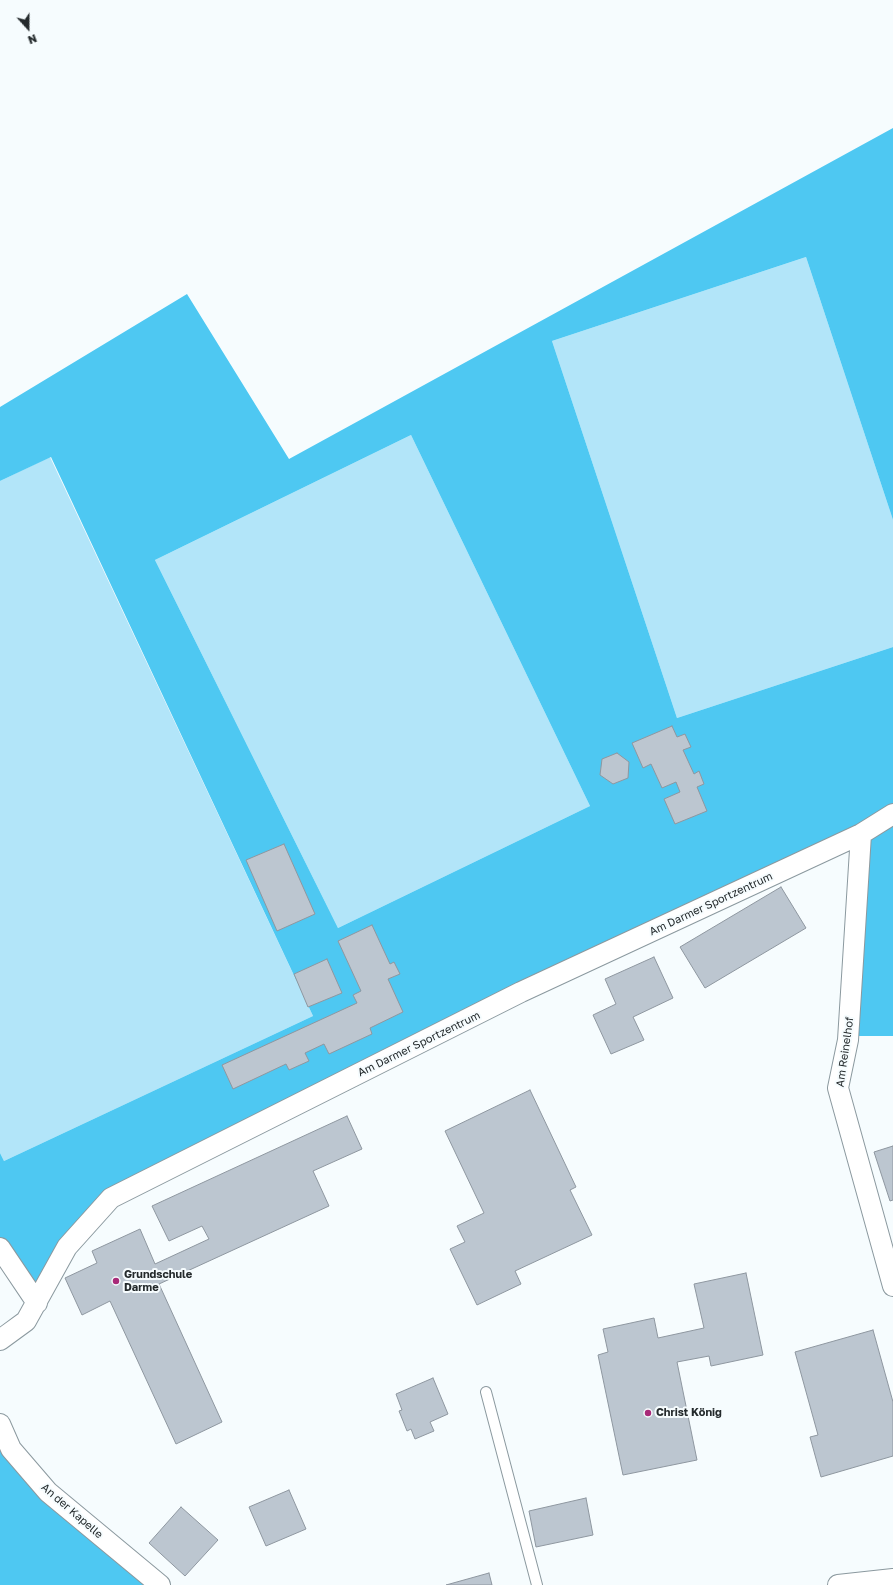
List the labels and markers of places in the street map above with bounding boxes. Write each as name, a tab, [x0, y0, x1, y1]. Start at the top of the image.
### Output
place label: Grundschule Darme	[124, 1268, 192, 1294]
marker: Grundschule Darme	[111, 1276, 121, 1286]
place label: Christ König	[656, 1406, 722, 1420]
marker: Christ König	[643, 1408, 653, 1418]

